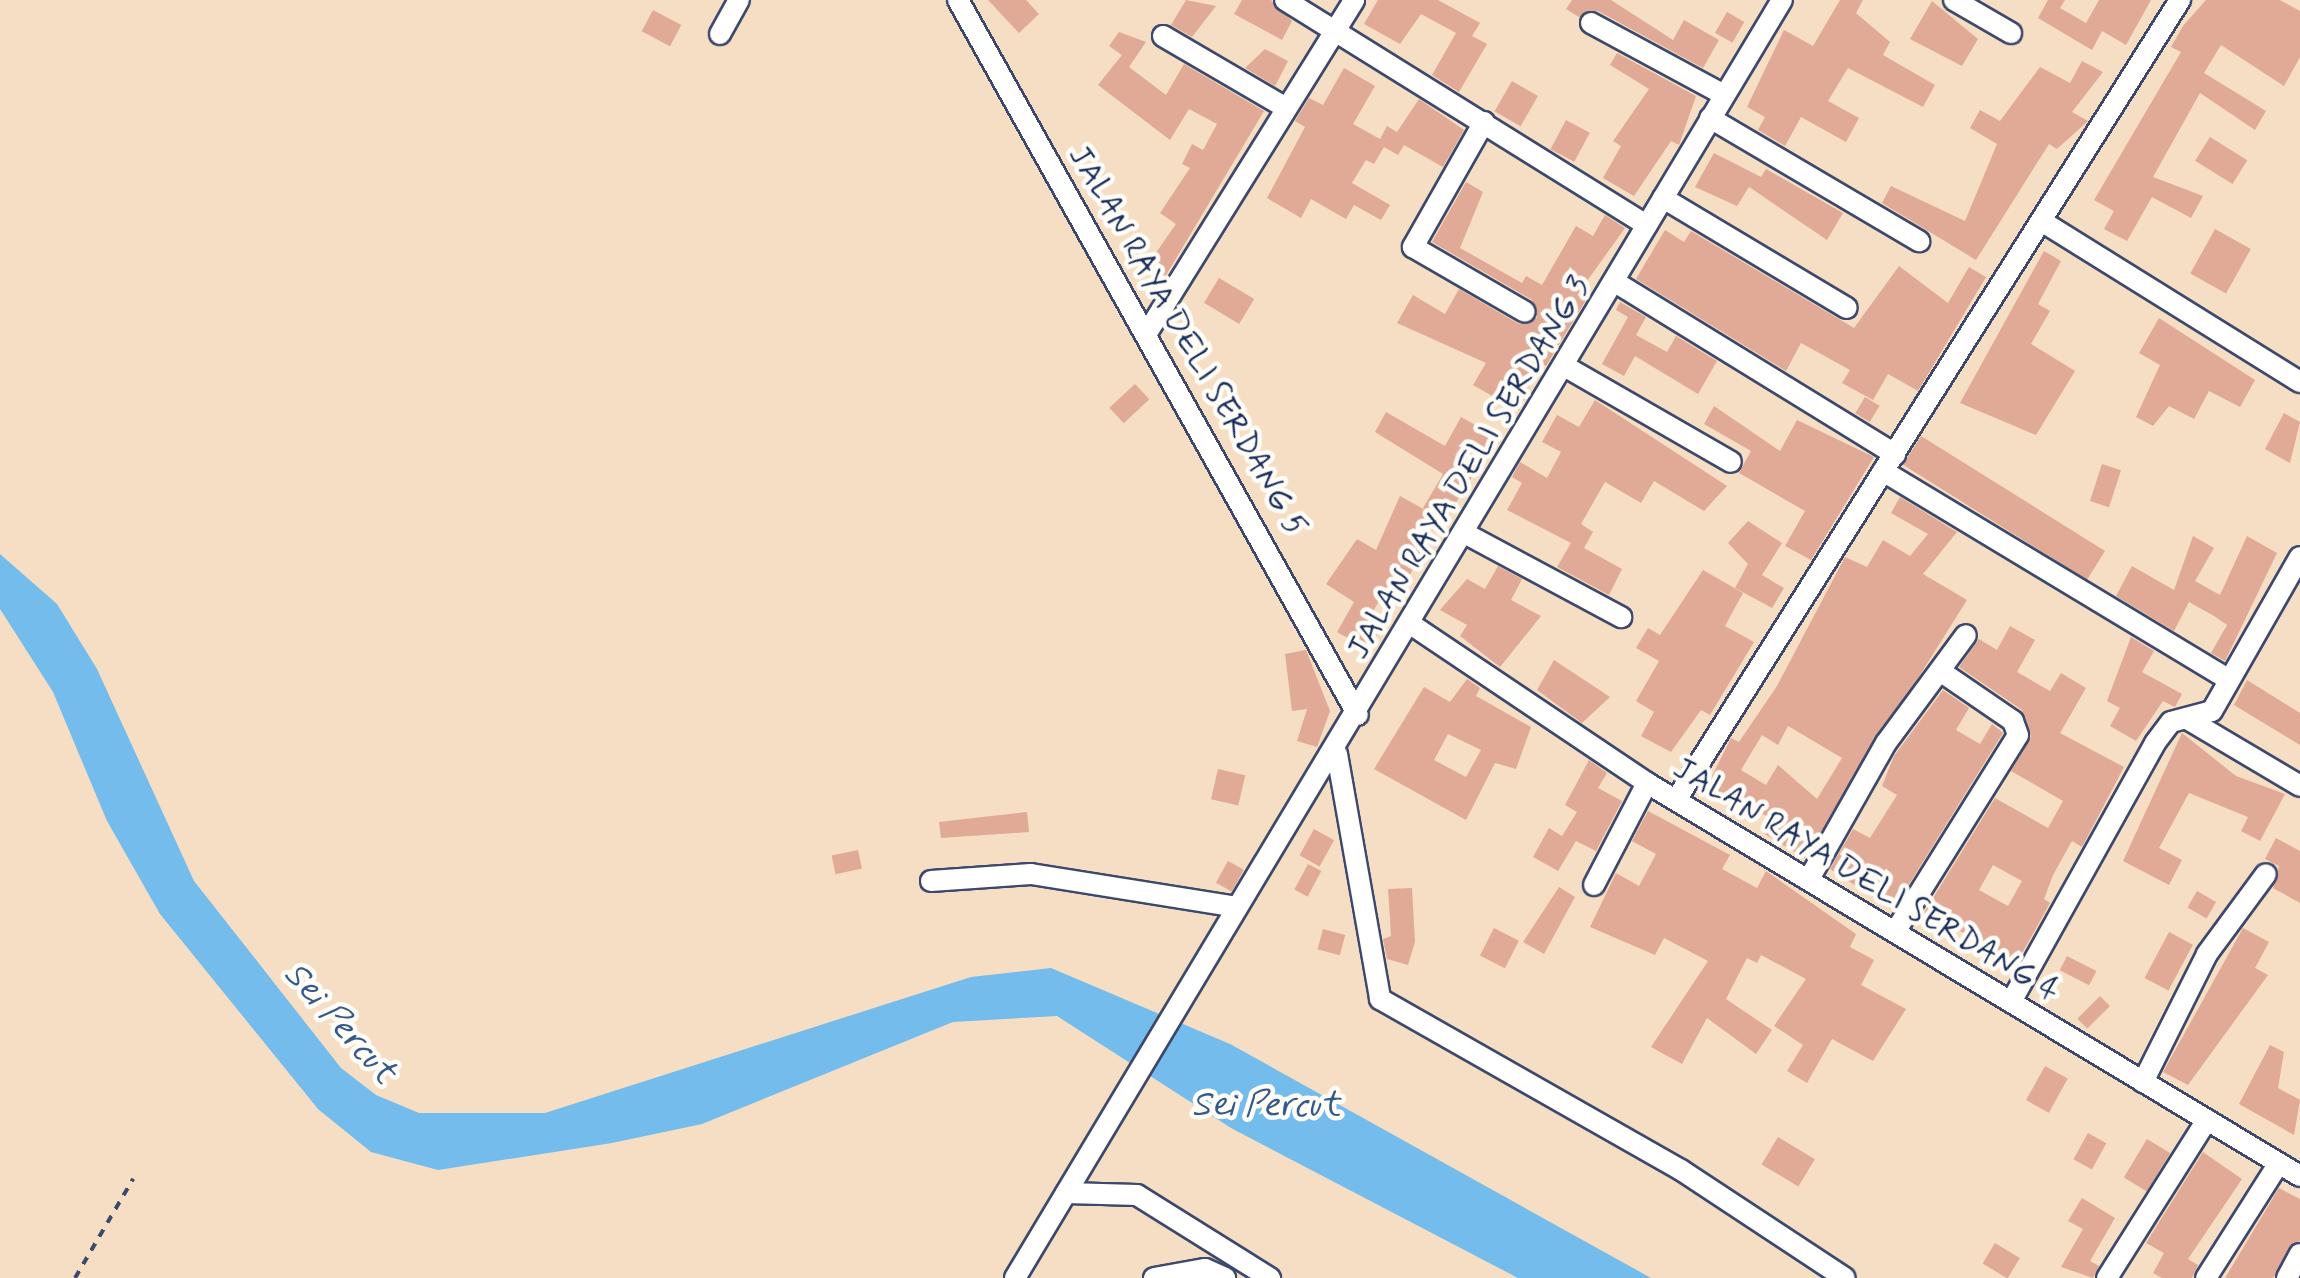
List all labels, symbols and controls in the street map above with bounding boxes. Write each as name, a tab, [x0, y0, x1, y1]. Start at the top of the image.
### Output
street label: JALAN RAYA DELI SERDANG 5	[1060, 140, 1314, 542]
street label: JALAN RAYA DELI SERDANG 3	[1340, 271, 1598, 665]
street label: JALAN RAYA DELI SERDANG 4	[1667, 750, 2065, 1010]
water label: Sei Percut	[275, 954, 405, 1092]
water label: Sei Percut	[1192, 1084, 1340, 1126]

